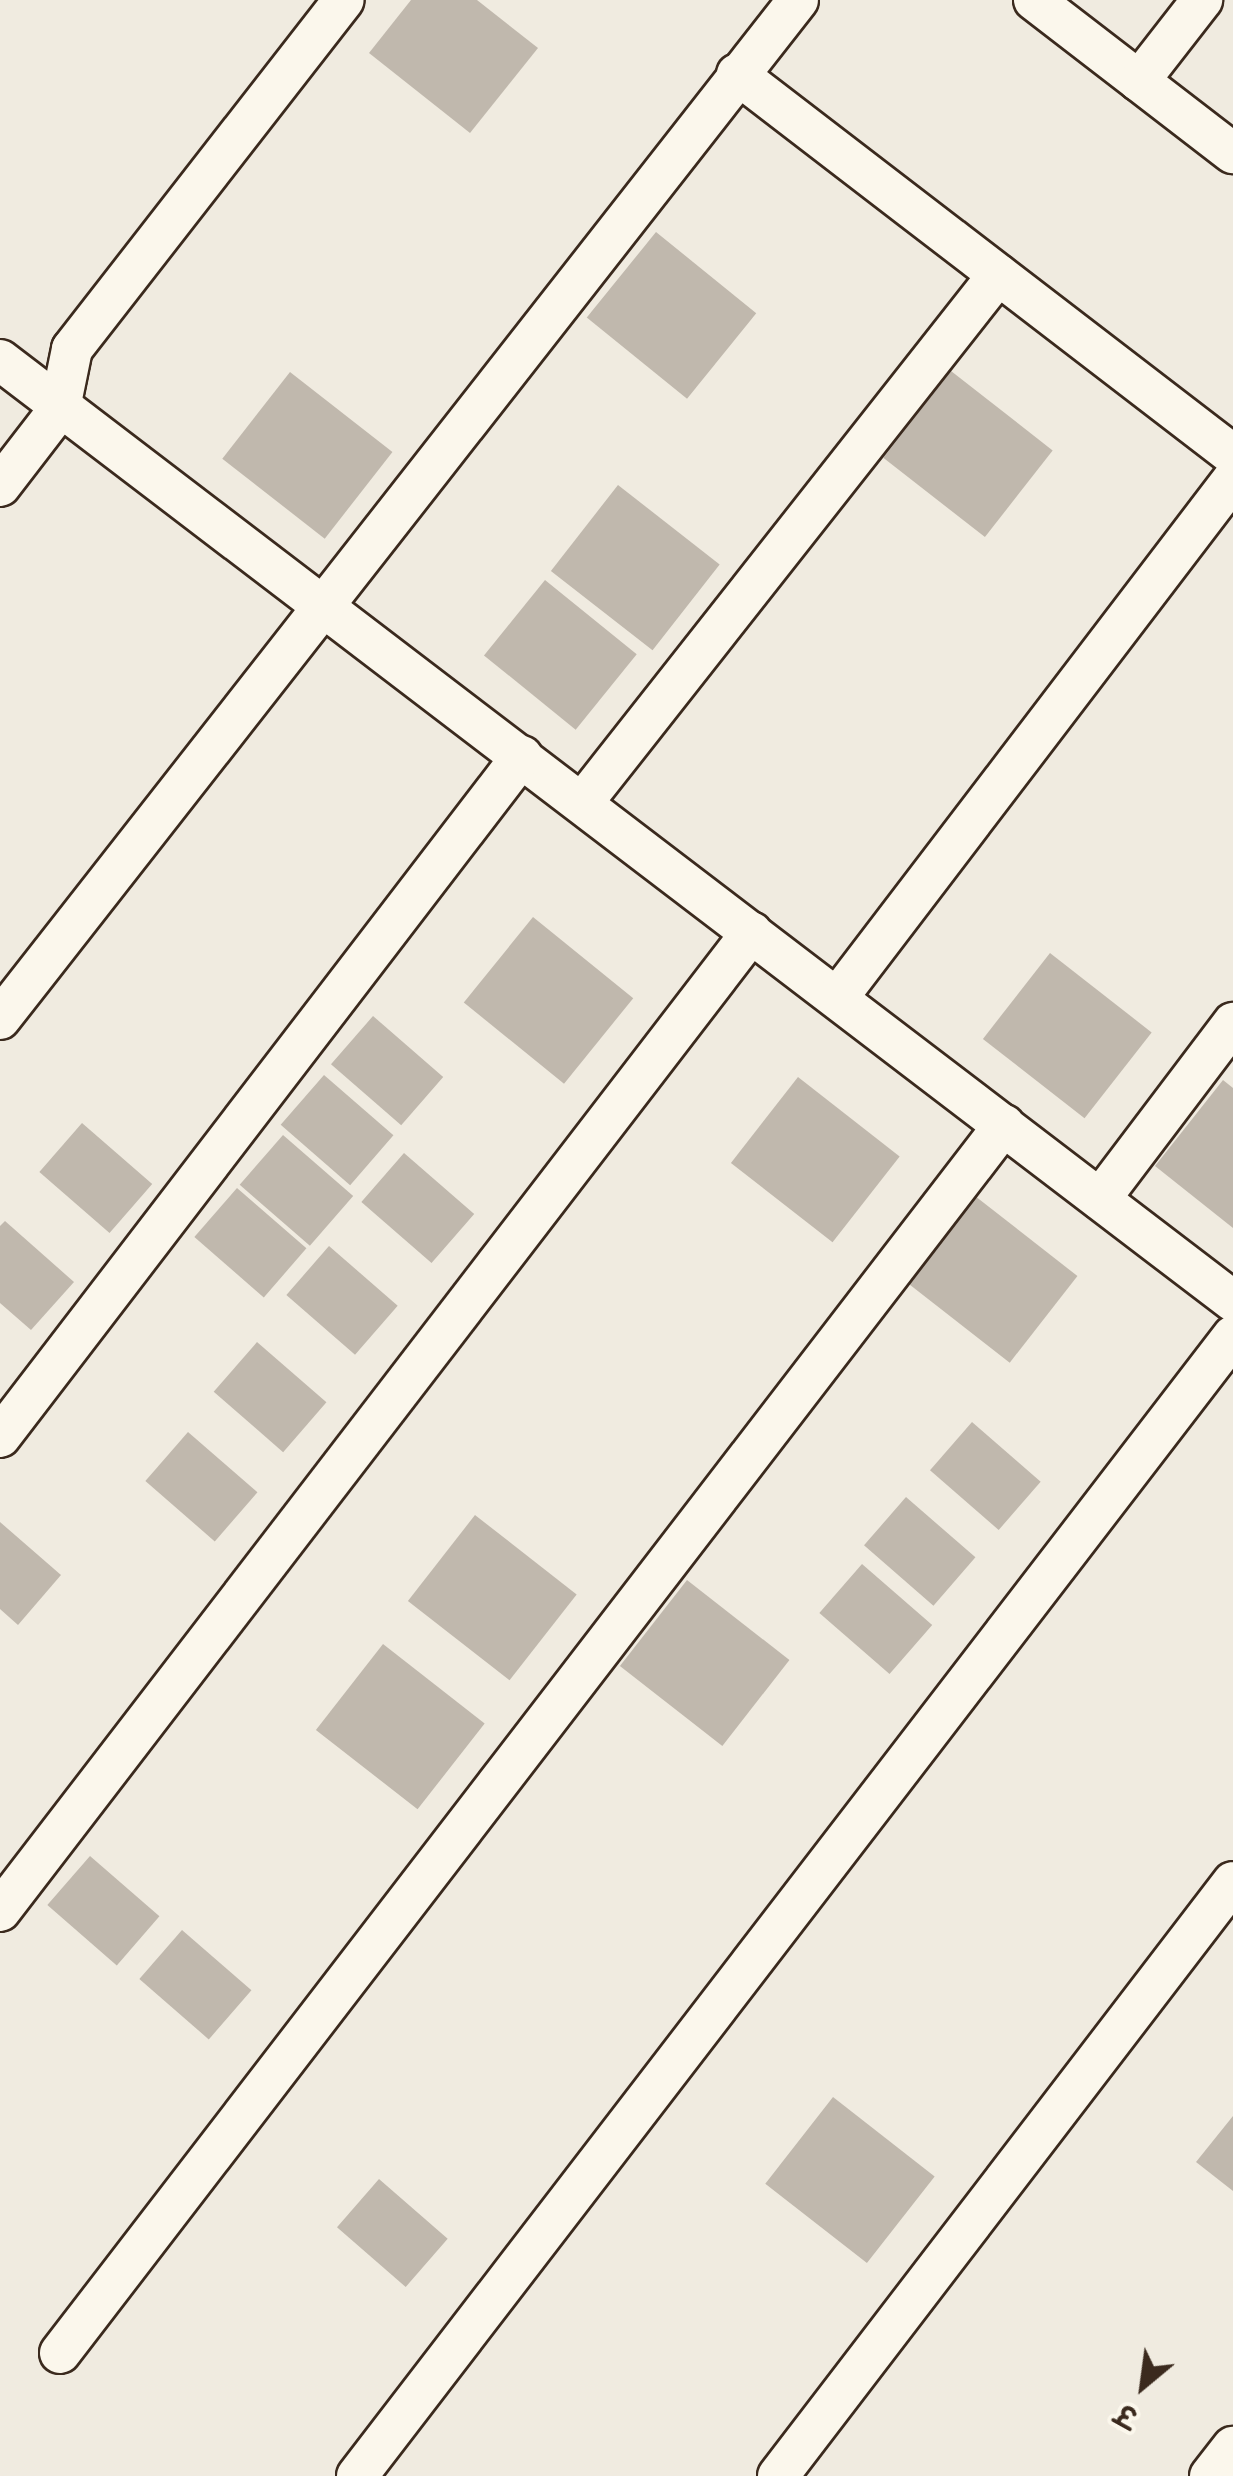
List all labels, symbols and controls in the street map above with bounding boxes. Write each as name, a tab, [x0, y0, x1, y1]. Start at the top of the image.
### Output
north arrow	[1093, 2336, 1193, 2436]
text: उ	[1110, 2390, 1146, 2435]

